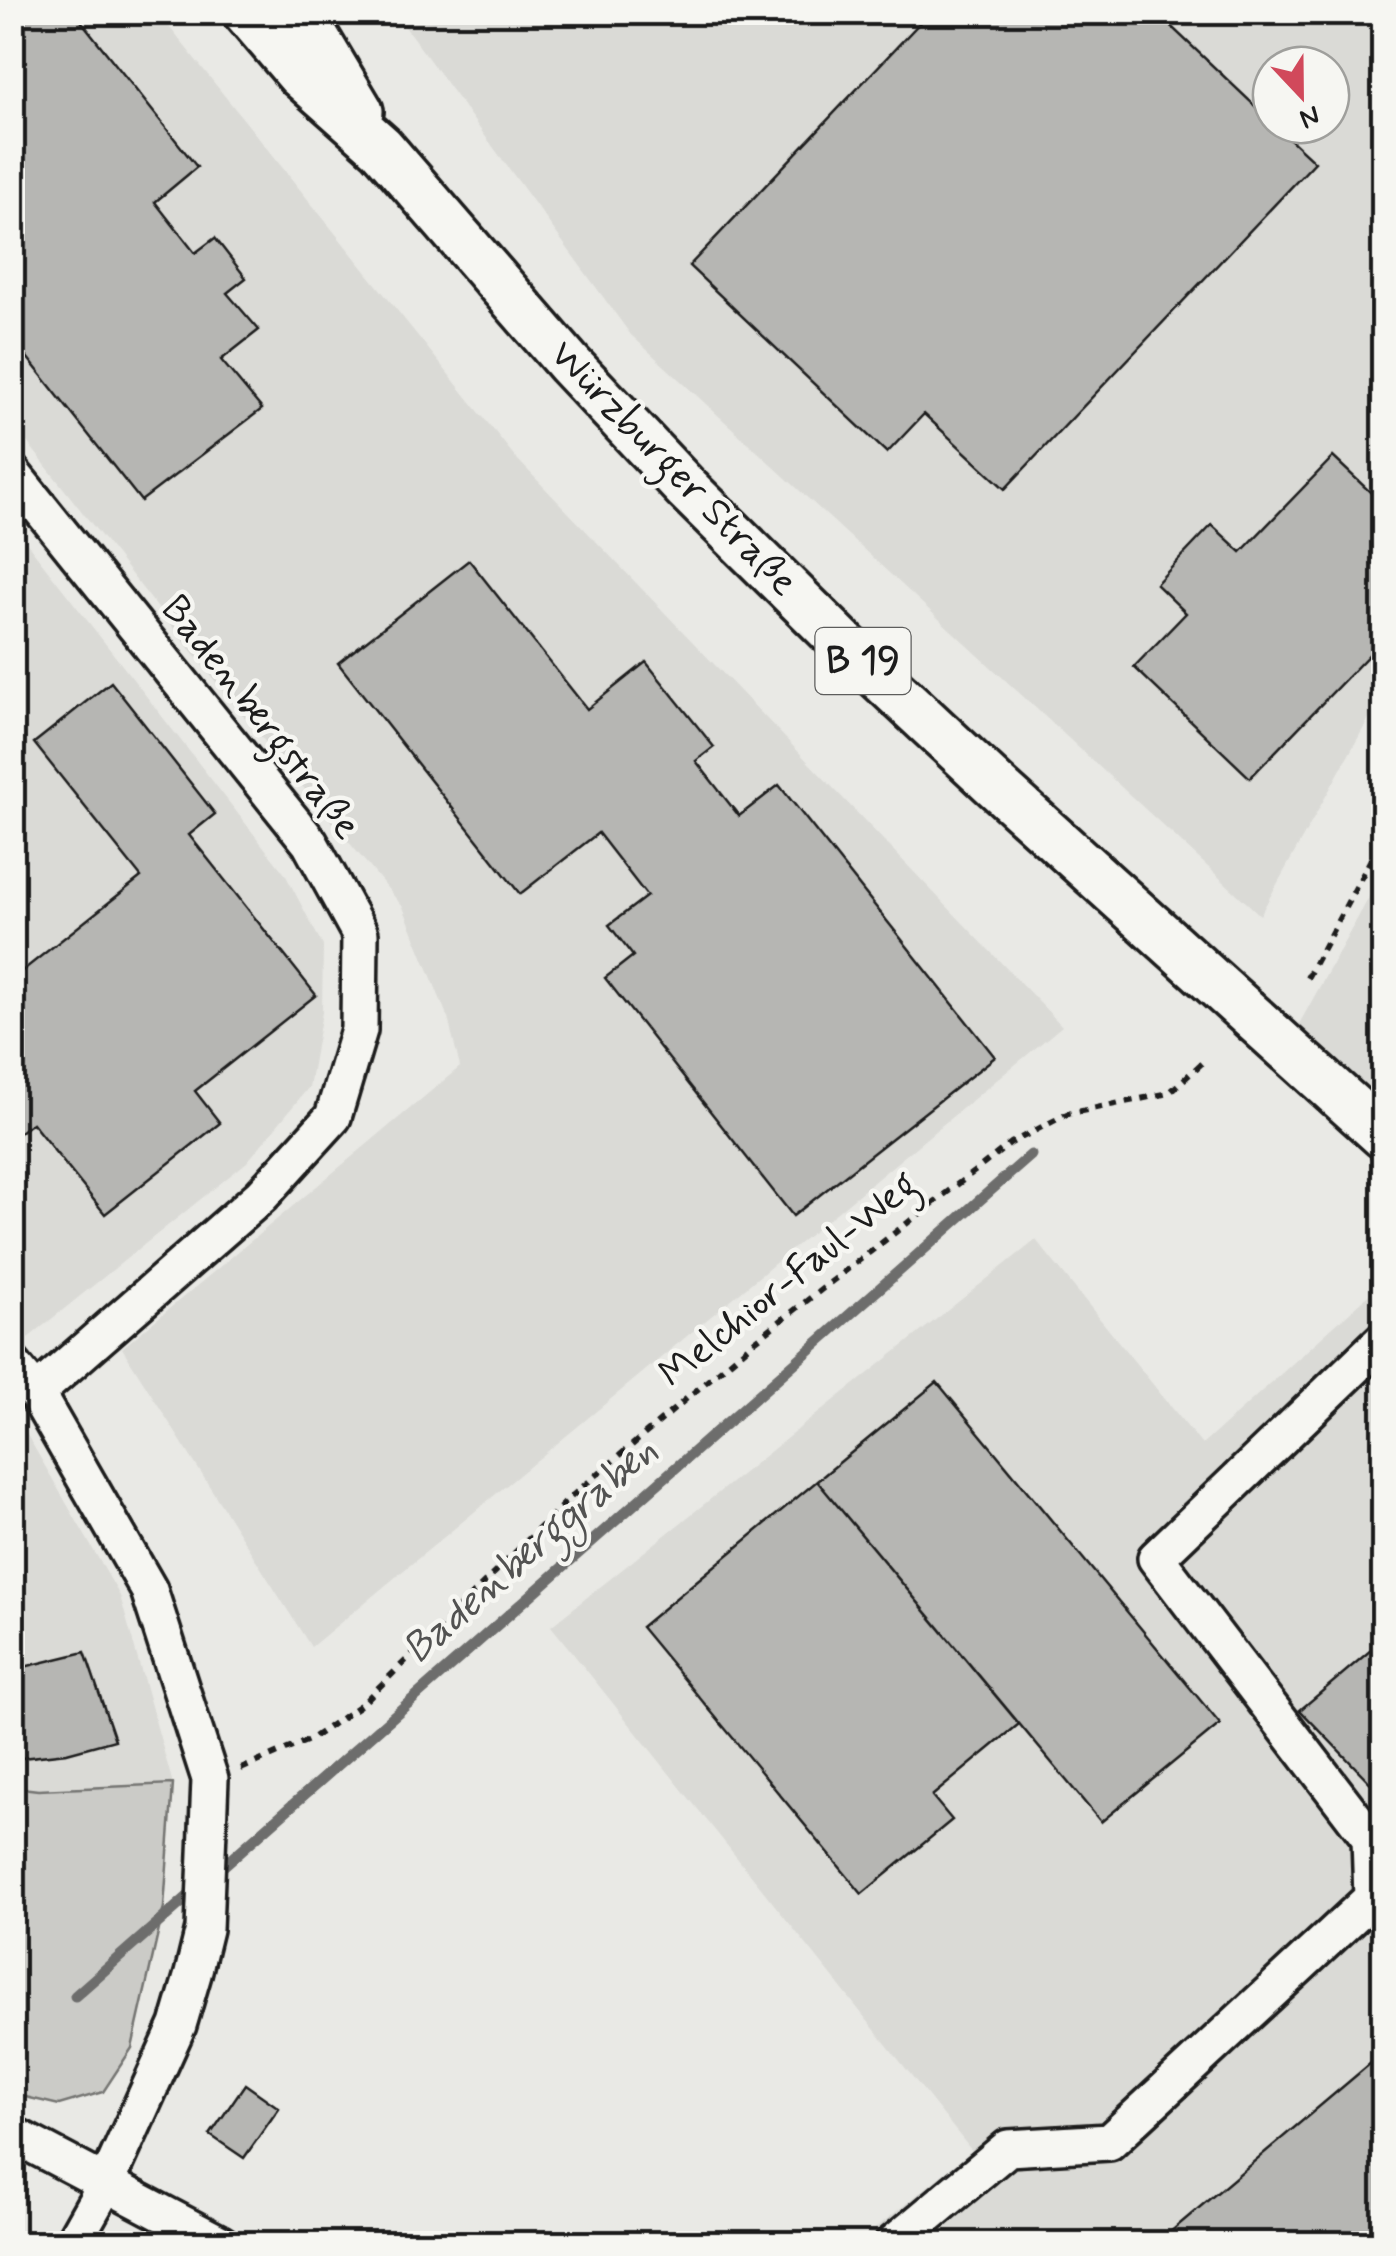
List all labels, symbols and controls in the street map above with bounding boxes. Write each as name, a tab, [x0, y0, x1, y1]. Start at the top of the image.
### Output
north arrow	[1251, 45, 1351, 145]
text: N	[1294, 95, 1325, 137]
street label: Würzburger Straße	[534, 330, 809, 611]
street label: Badenbergstraße	[145, 585, 372, 853]
road number: B 19	[816, 628, 910, 694]
street label: Melchior-Faul-Weg	[649, 1159, 932, 1404]
water label: Badenberggraben	[392, 1425, 673, 1680]

